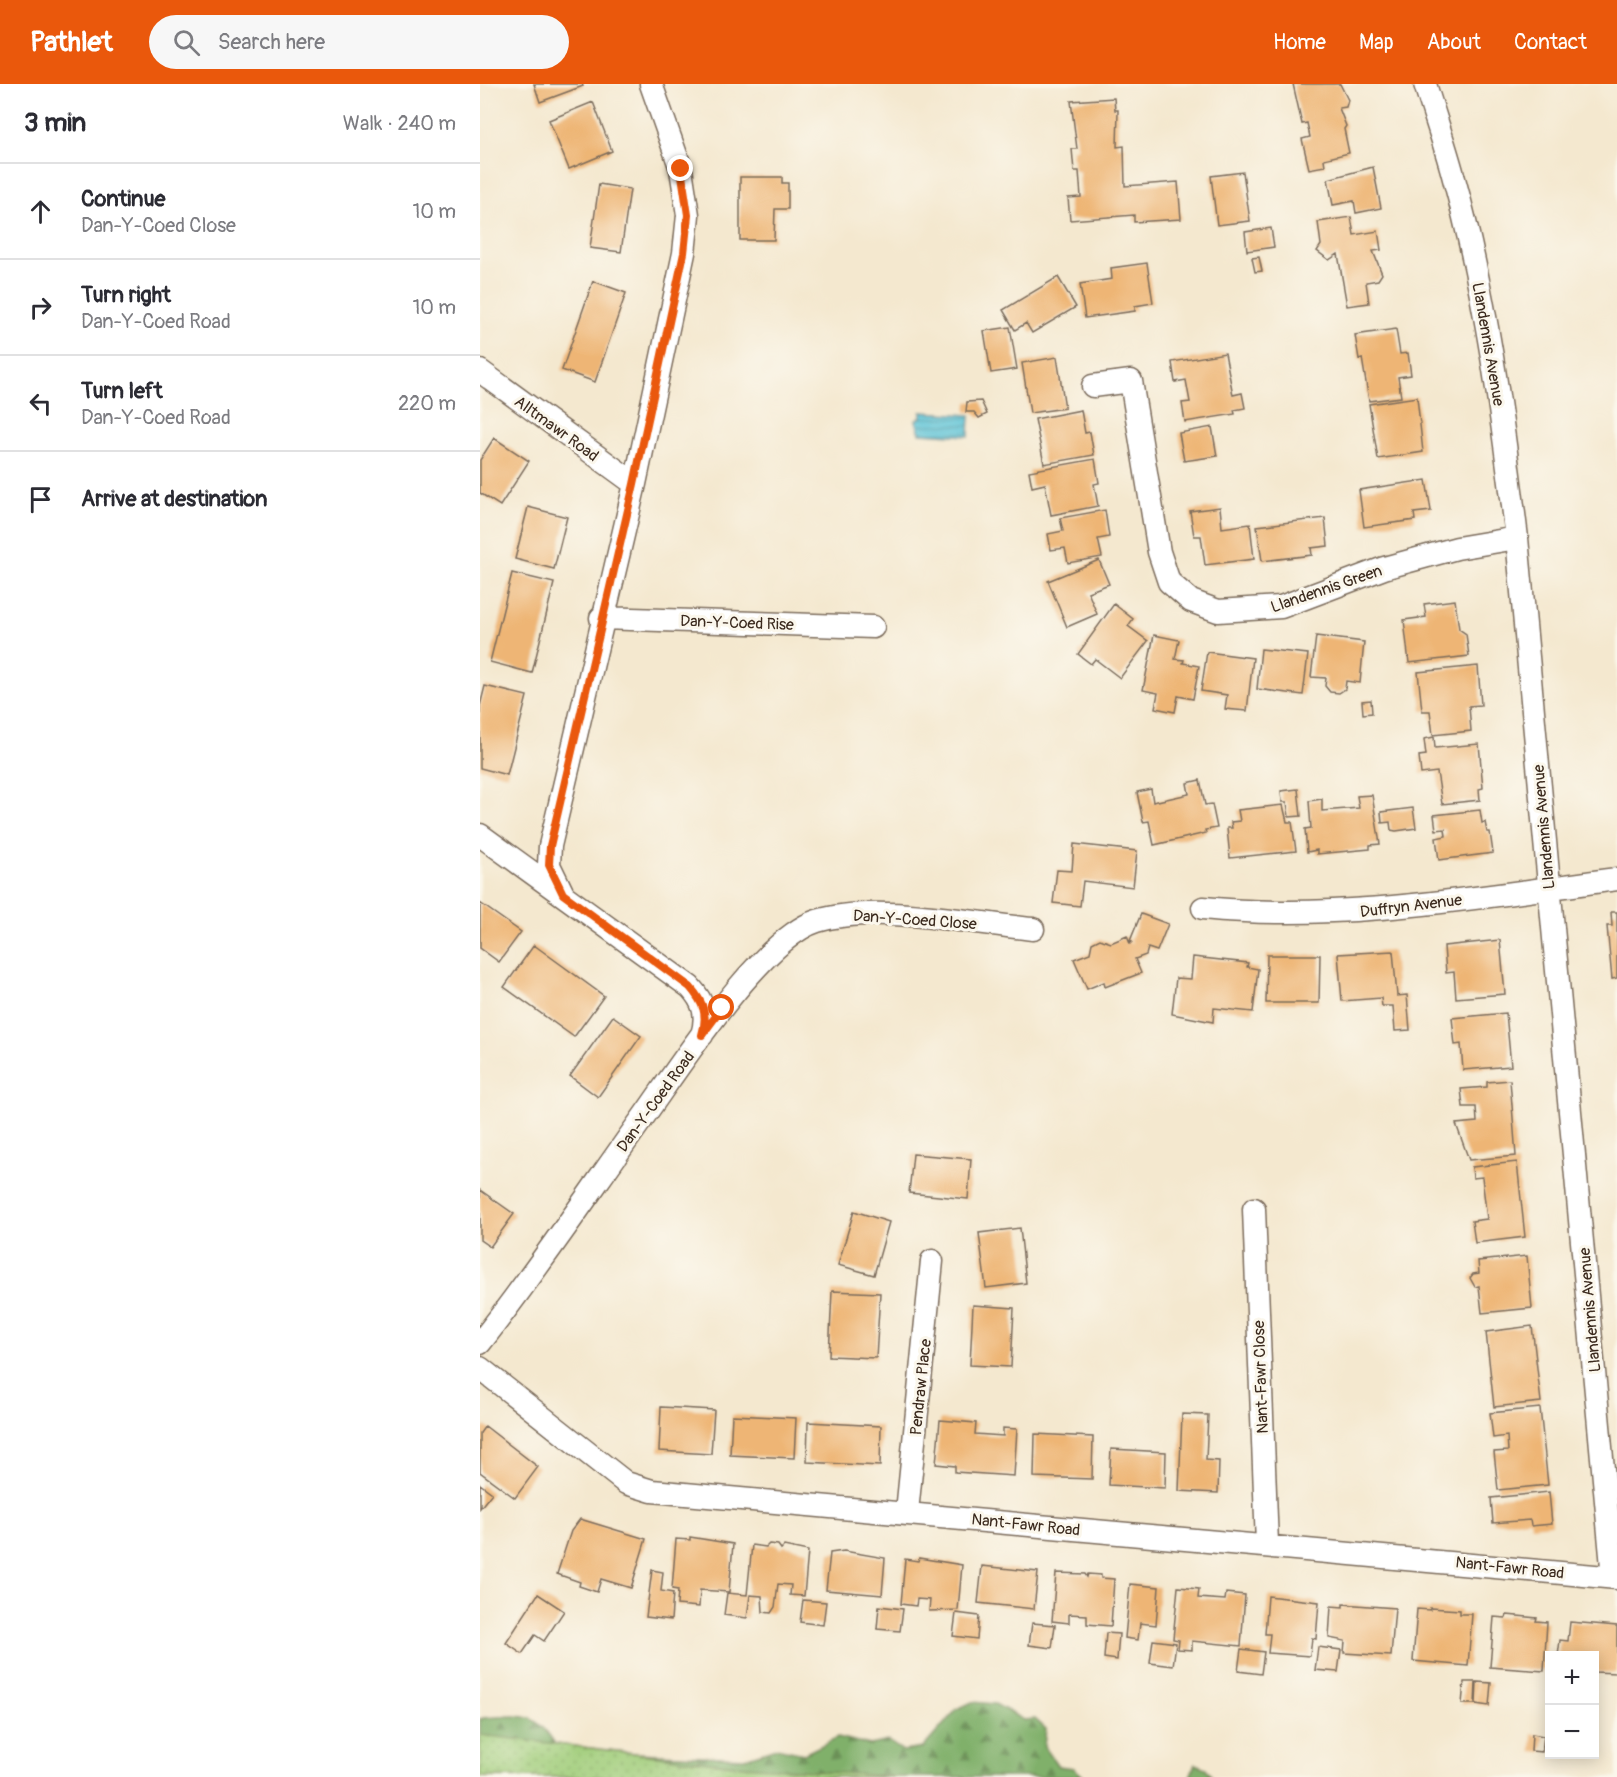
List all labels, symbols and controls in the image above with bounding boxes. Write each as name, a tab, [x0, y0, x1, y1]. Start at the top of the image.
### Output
search box	[149, 15, 569, 69]
text: Pathlet	[30, 25, 113, 60]
icon: search	[170, 26, 203, 59]
text: Search here	[218, 28, 325, 56]
text: Home	[1273, 29, 1326, 56]
text: Map	[1359, 29, 1394, 56]
text: About	[1427, 29, 1481, 56]
text: Contact	[1514, 29, 1587, 56]
text: 3 min	[24, 107, 86, 139]
text: Walk · 240 m	[343, 111, 456, 136]
route end	[667, 155, 693, 181]
text: Continue	[81, 185, 165, 213]
icon: ahead	[24, 195, 57, 228]
text: 10 m	[412, 199, 456, 224]
text: Dan-Y-Coed Close	[81, 213, 236, 238]
text: Turn right	[81, 281, 171, 309]
street label: Llandennis Avenue	[1467, 281, 1509, 408]
icon: right	[24, 291, 57, 324]
text: 10 m	[412, 295, 456, 320]
text: Dan-Y-Coed Road	[81, 309, 231, 334]
text: Turn left	[81, 377, 163, 405]
icon: left	[24, 387, 57, 420]
text: 220 m	[398, 391, 456, 416]
street label: Alltmawr Road	[510, 392, 602, 466]
text: Dan-Y-Coed Road	[81, 405, 231, 430]
icon: arrive	[24, 483, 57, 516]
text: Arrive at destination	[81, 485, 267, 513]
street label: Llandennis Green	[1268, 561, 1385, 617]
street label: Dan-Y-Coed Rise	[680, 611, 794, 635]
street label: Llandennis Avenue	[1529, 764, 1559, 890]
street label: Duffryn Avenue	[1359, 890, 1463, 922]
street label: Dan-Y-Coed Close	[852, 906, 978, 934]
route start	[708, 994, 734, 1020]
street label: Dan-Y-Coed Road	[613, 1047, 699, 1156]
street label: Llandennis Avenue	[1575, 1247, 1605, 1373]
street label: Nant-Fawr Close	[1249, 1320, 1273, 1434]
street label: Pendraw Place	[906, 1338, 936, 1436]
street label: Nant-Fawr Road	[971, 1509, 1081, 1541]
street label: Nant-Fawr Road	[1455, 1552, 1565, 1584]
map controls	[1545, 1651, 1599, 1759]
button: +	[1545, 1651, 1599, 1705]
button: −	[1545, 1705, 1599, 1759]

